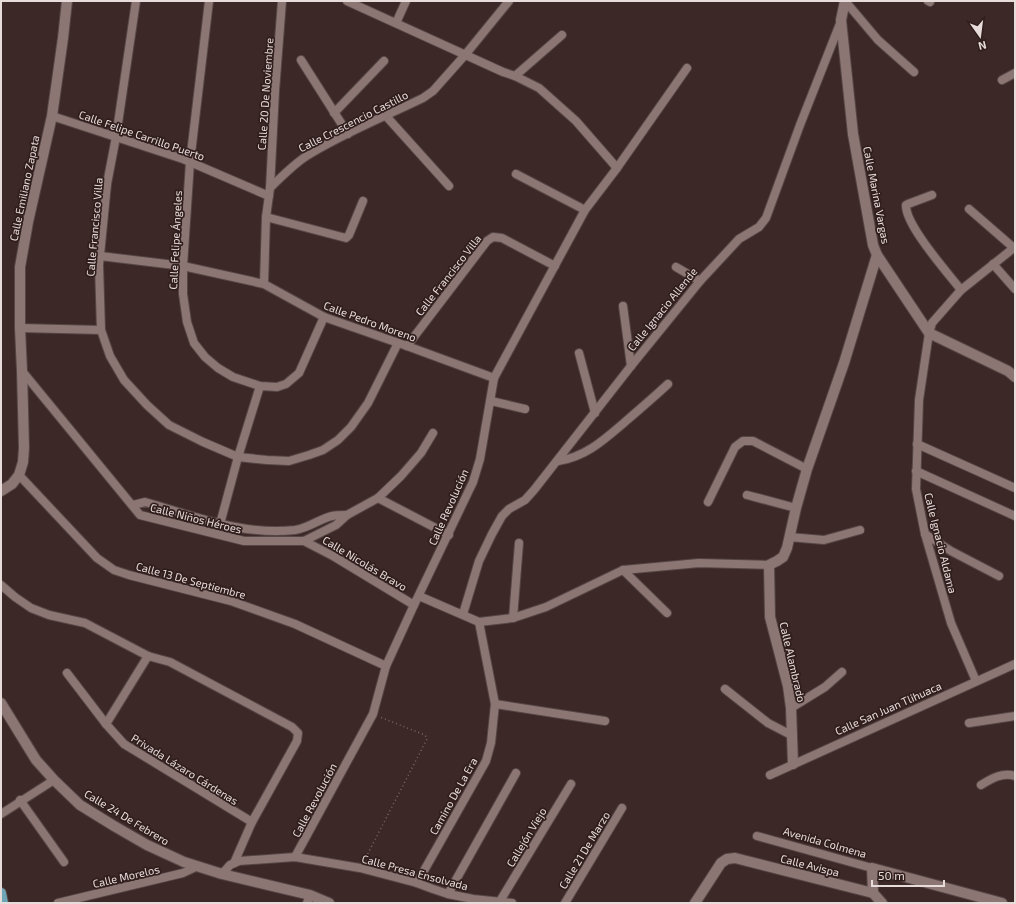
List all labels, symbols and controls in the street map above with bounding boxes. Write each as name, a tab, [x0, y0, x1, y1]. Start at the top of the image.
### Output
north arrow	[960, 16, 1000, 56]
street label: Calle 20 De Noviembre	[255, 37, 275, 151]
text: N	[977, 39, 988, 53]
street label: Calle Crescencio Castillo	[296, 88, 410, 154]
street label: Calle Felipe Carrillo Puerto	[77, 107, 207, 163]
street label: Calle Emiliano Zapata	[6, 134, 42, 242]
street label: Calle Marina Vargas	[861, 145, 893, 245]
street label: Calle Francisco Villa	[83, 177, 105, 277]
street label: Calle Felipe Ángeles	[166, 190, 184, 290]
street label: Calle Francisco Villa	[412, 232, 484, 318]
street label: Calle Ignacio Allende	[625, 265, 700, 353]
street label: Calle Pedro Moreno	[322, 298, 418, 344]
street label: Calle Revolución	[425, 467, 471, 547]
street label: Calle Ignacio Aldama	[922, 491, 960, 595]
street label: Calle Niños Héroes	[149, 500, 243, 536]
street label: Calle Nicolás Bravo	[321, 533, 409, 593]
street label: Calle 13 De Septiembre	[135, 559, 247, 601]
street label: Calle Alambrado	[777, 621, 809, 703]
street label: Calle San Juan Tlihuaca	[833, 679, 943, 737]
street label: Privada Lázaro Cárdenas	[129, 731, 241, 807]
street label: Camino De La Era	[426, 755, 480, 837]
street label: Calle Revolución	[289, 761, 339, 839]
street label: Calle 24 De Febrero	[82, 786, 172, 848]
street label: Callejón Viejo	[503, 805, 550, 869]
street label: Calle 21 De Marzo	[556, 809, 612, 891]
street label: Avenida Colmena	[782, 824, 868, 860]
street label: Calle Avispa	[779, 851, 841, 879]
street label: Calle Presa Ensolvada	[360, 852, 470, 892]
street label: Calle Morelos	[91, 862, 161, 890]
scale bar	[872, 862, 944, 888]
text: 50 m	[878, 868, 905, 882]

